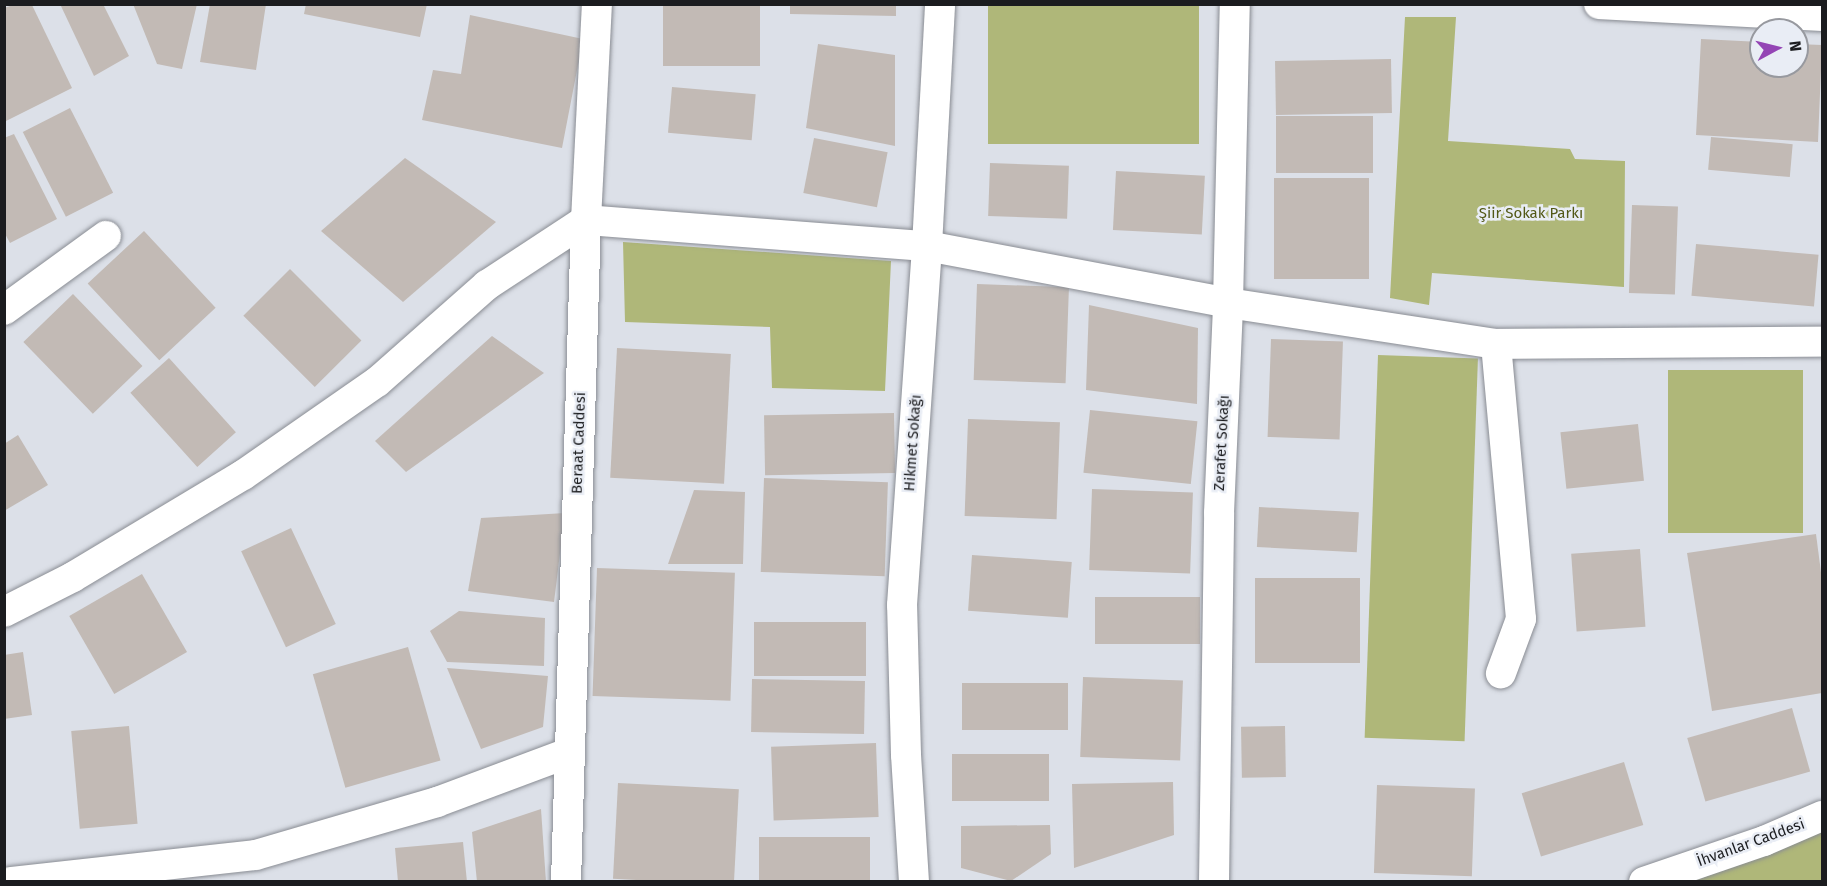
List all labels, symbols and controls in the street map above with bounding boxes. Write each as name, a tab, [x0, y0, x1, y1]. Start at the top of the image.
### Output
north arrow	[1749, 18, 1809, 78]
text: N	[1785, 40, 1805, 52]
park label: Şiir Sokak Parkı	[1479, 205, 1583, 223]
street label: Beraat Caddesi	[568, 392, 590, 494]
street label: Hikmet Sokağı	[901, 394, 925, 492]
street label: Zerafet Sokağı	[1211, 395, 1233, 491]
street label: İhvanlar Caddesi	[1695, 815, 1807, 871]

